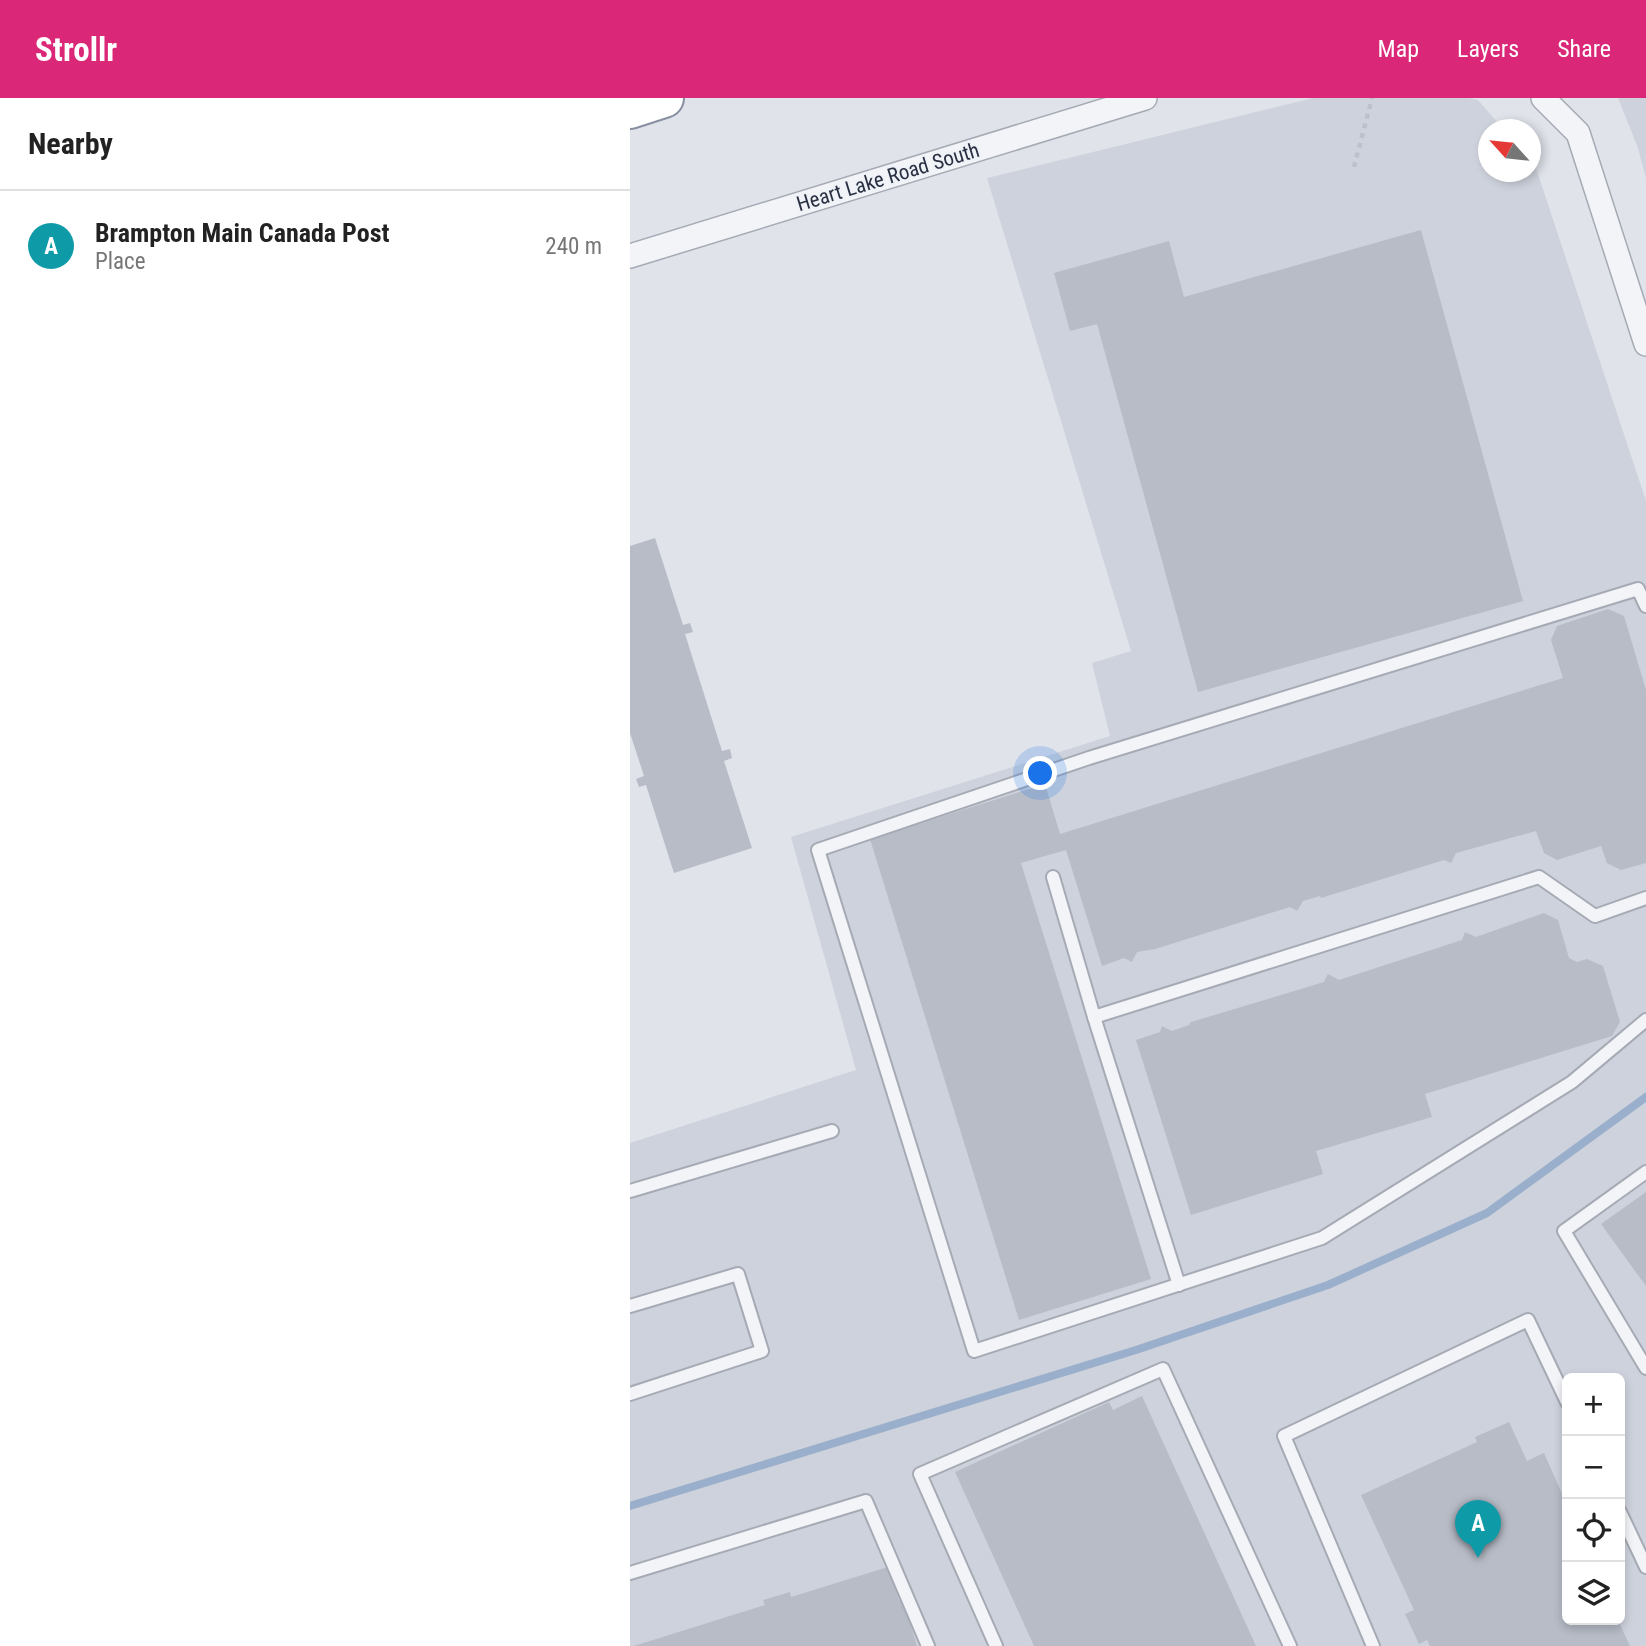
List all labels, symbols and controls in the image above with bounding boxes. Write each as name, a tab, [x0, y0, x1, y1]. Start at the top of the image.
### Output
text: Strollr	[35, 30, 117, 69]
text: Map	[1378, 35, 1419, 63]
text: Layers	[1457, 35, 1519, 63]
text: Share	[1557, 35, 1611, 63]
north arrow	[1478, 119, 1541, 182]
text: Nearby	[28, 126, 113, 161]
street label: Heart Lake Road South	[794, 138, 982, 216]
text: Brampton Main Canada Post	[95, 218, 389, 248]
text: A	[44, 233, 58, 260]
text: 240 m	[545, 233, 602, 260]
text: Place	[95, 248, 145, 275]
your location	[1023, 756, 1057, 790]
map controls	[1562, 1373, 1625, 1625]
button: +	[1562, 1373, 1625, 1436]
button: −	[1562, 1436, 1625, 1499]
button: locate	[1562, 1499, 1625, 1562]
pin: A	[1455, 1500, 1501, 1558]
button: layers	[1562, 1562, 1625, 1625]

